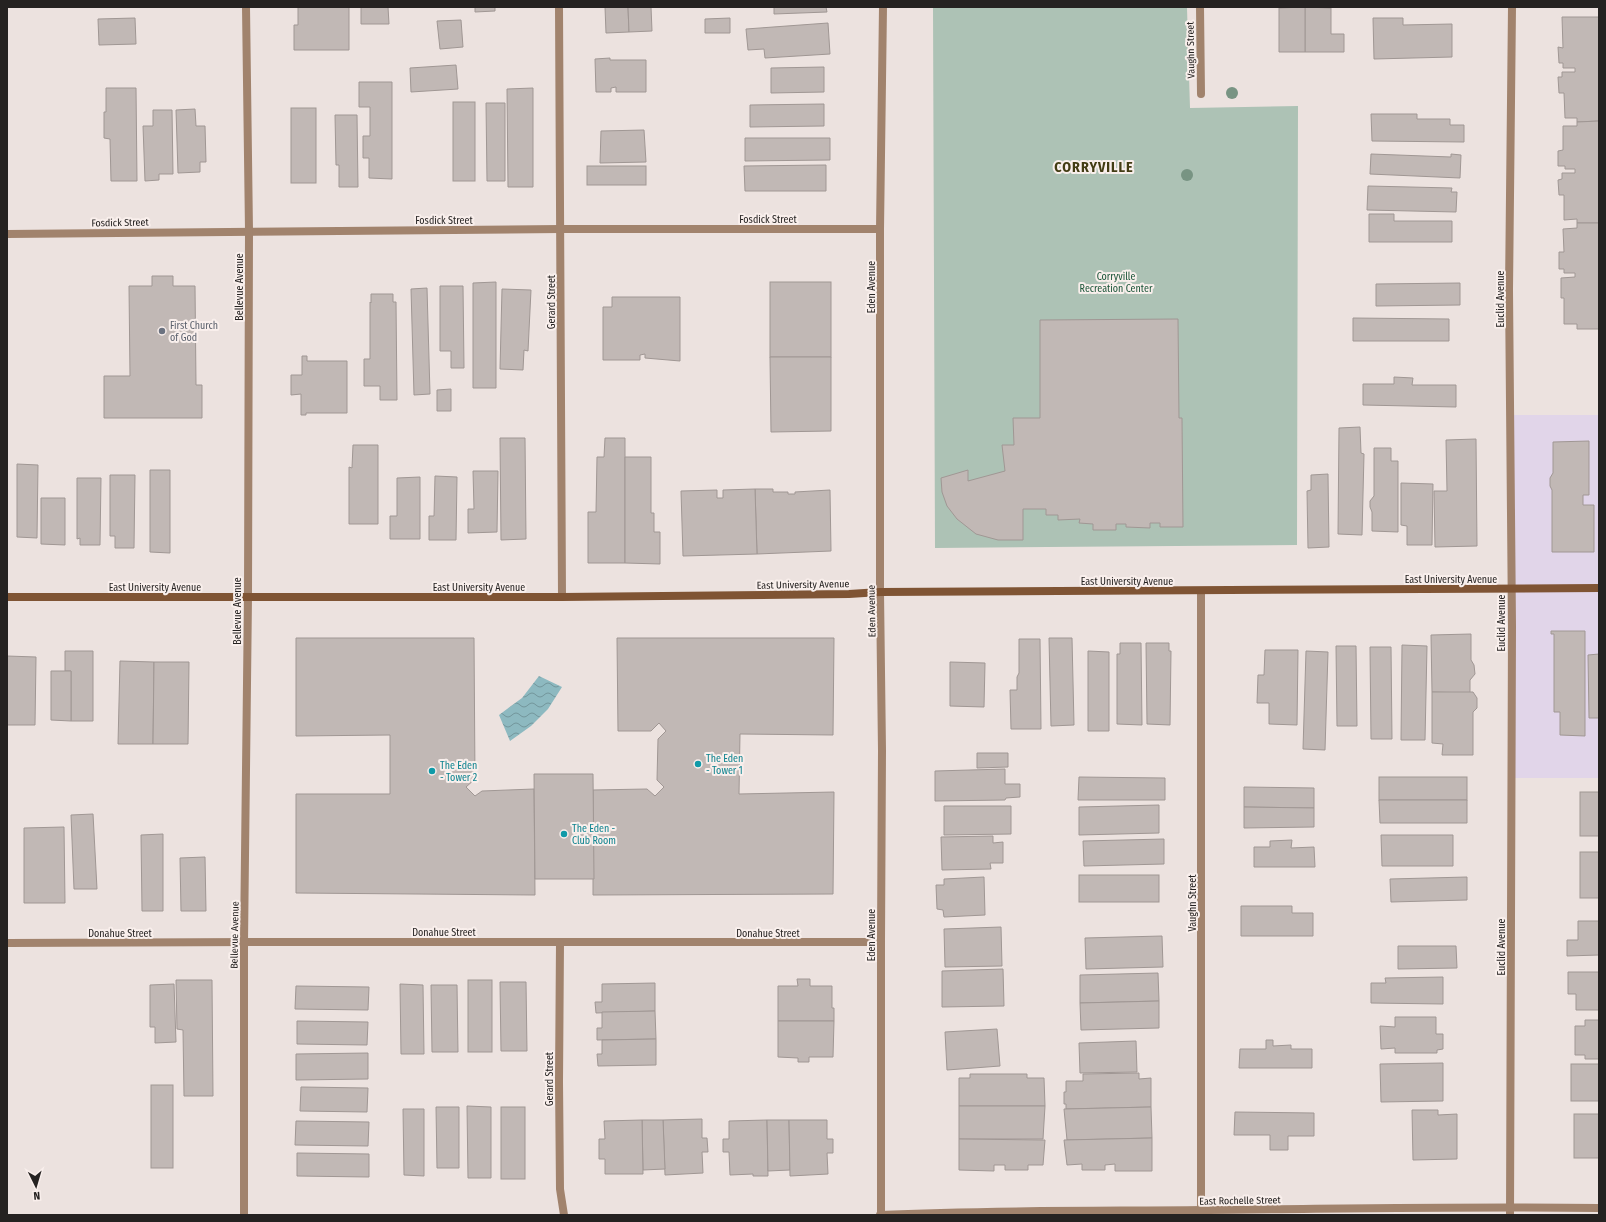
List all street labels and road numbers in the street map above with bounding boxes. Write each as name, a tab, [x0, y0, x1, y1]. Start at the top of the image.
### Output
street label: Vaughn Street	[1184, 21, 1197, 79]
street label: Fosdick Street	[739, 214, 797, 226]
street label: Fosdick Street	[415, 215, 473, 227]
street label: Fosdick Street	[91, 216, 150, 229]
street label: Bellevue Avenue	[234, 253, 246, 321]
street label: Eden Avenue	[866, 261, 878, 313]
street label: Euclid Avenue	[1495, 270, 1507, 327]
street label: Gerard Street	[546, 274, 558, 329]
street label: East University Avenue	[1405, 574, 1497, 586]
street label: East University Avenue	[1081, 576, 1173, 588]
street label: Bellevue Avenue	[232, 577, 244, 645]
street label: East University Avenue	[757, 578, 849, 592]
street label: East University Avenue	[109, 582, 201, 594]
street label: East University Avenue	[433, 582, 525, 594]
street label: Eden Avenue	[866, 585, 878, 637]
street label: Euclid Avenue	[1496, 594, 1508, 651]
street label: Vaughn Street	[1187, 874, 1199, 932]
street label: Bellevue Avenue	[228, 901, 242, 969]
street label: Eden Avenue	[866, 909, 878, 961]
street label: Euclid Avenue	[1496, 918, 1508, 975]
street label: Donahue Street	[412, 927, 477, 939]
street label: Donahue Street	[88, 928, 153, 940]
street label: Donahue Street	[736, 928, 801, 940]
street label: Gerard Street	[544, 1051, 556, 1106]
street label: East Rochelle Street	[1199, 1194, 1282, 1208]

